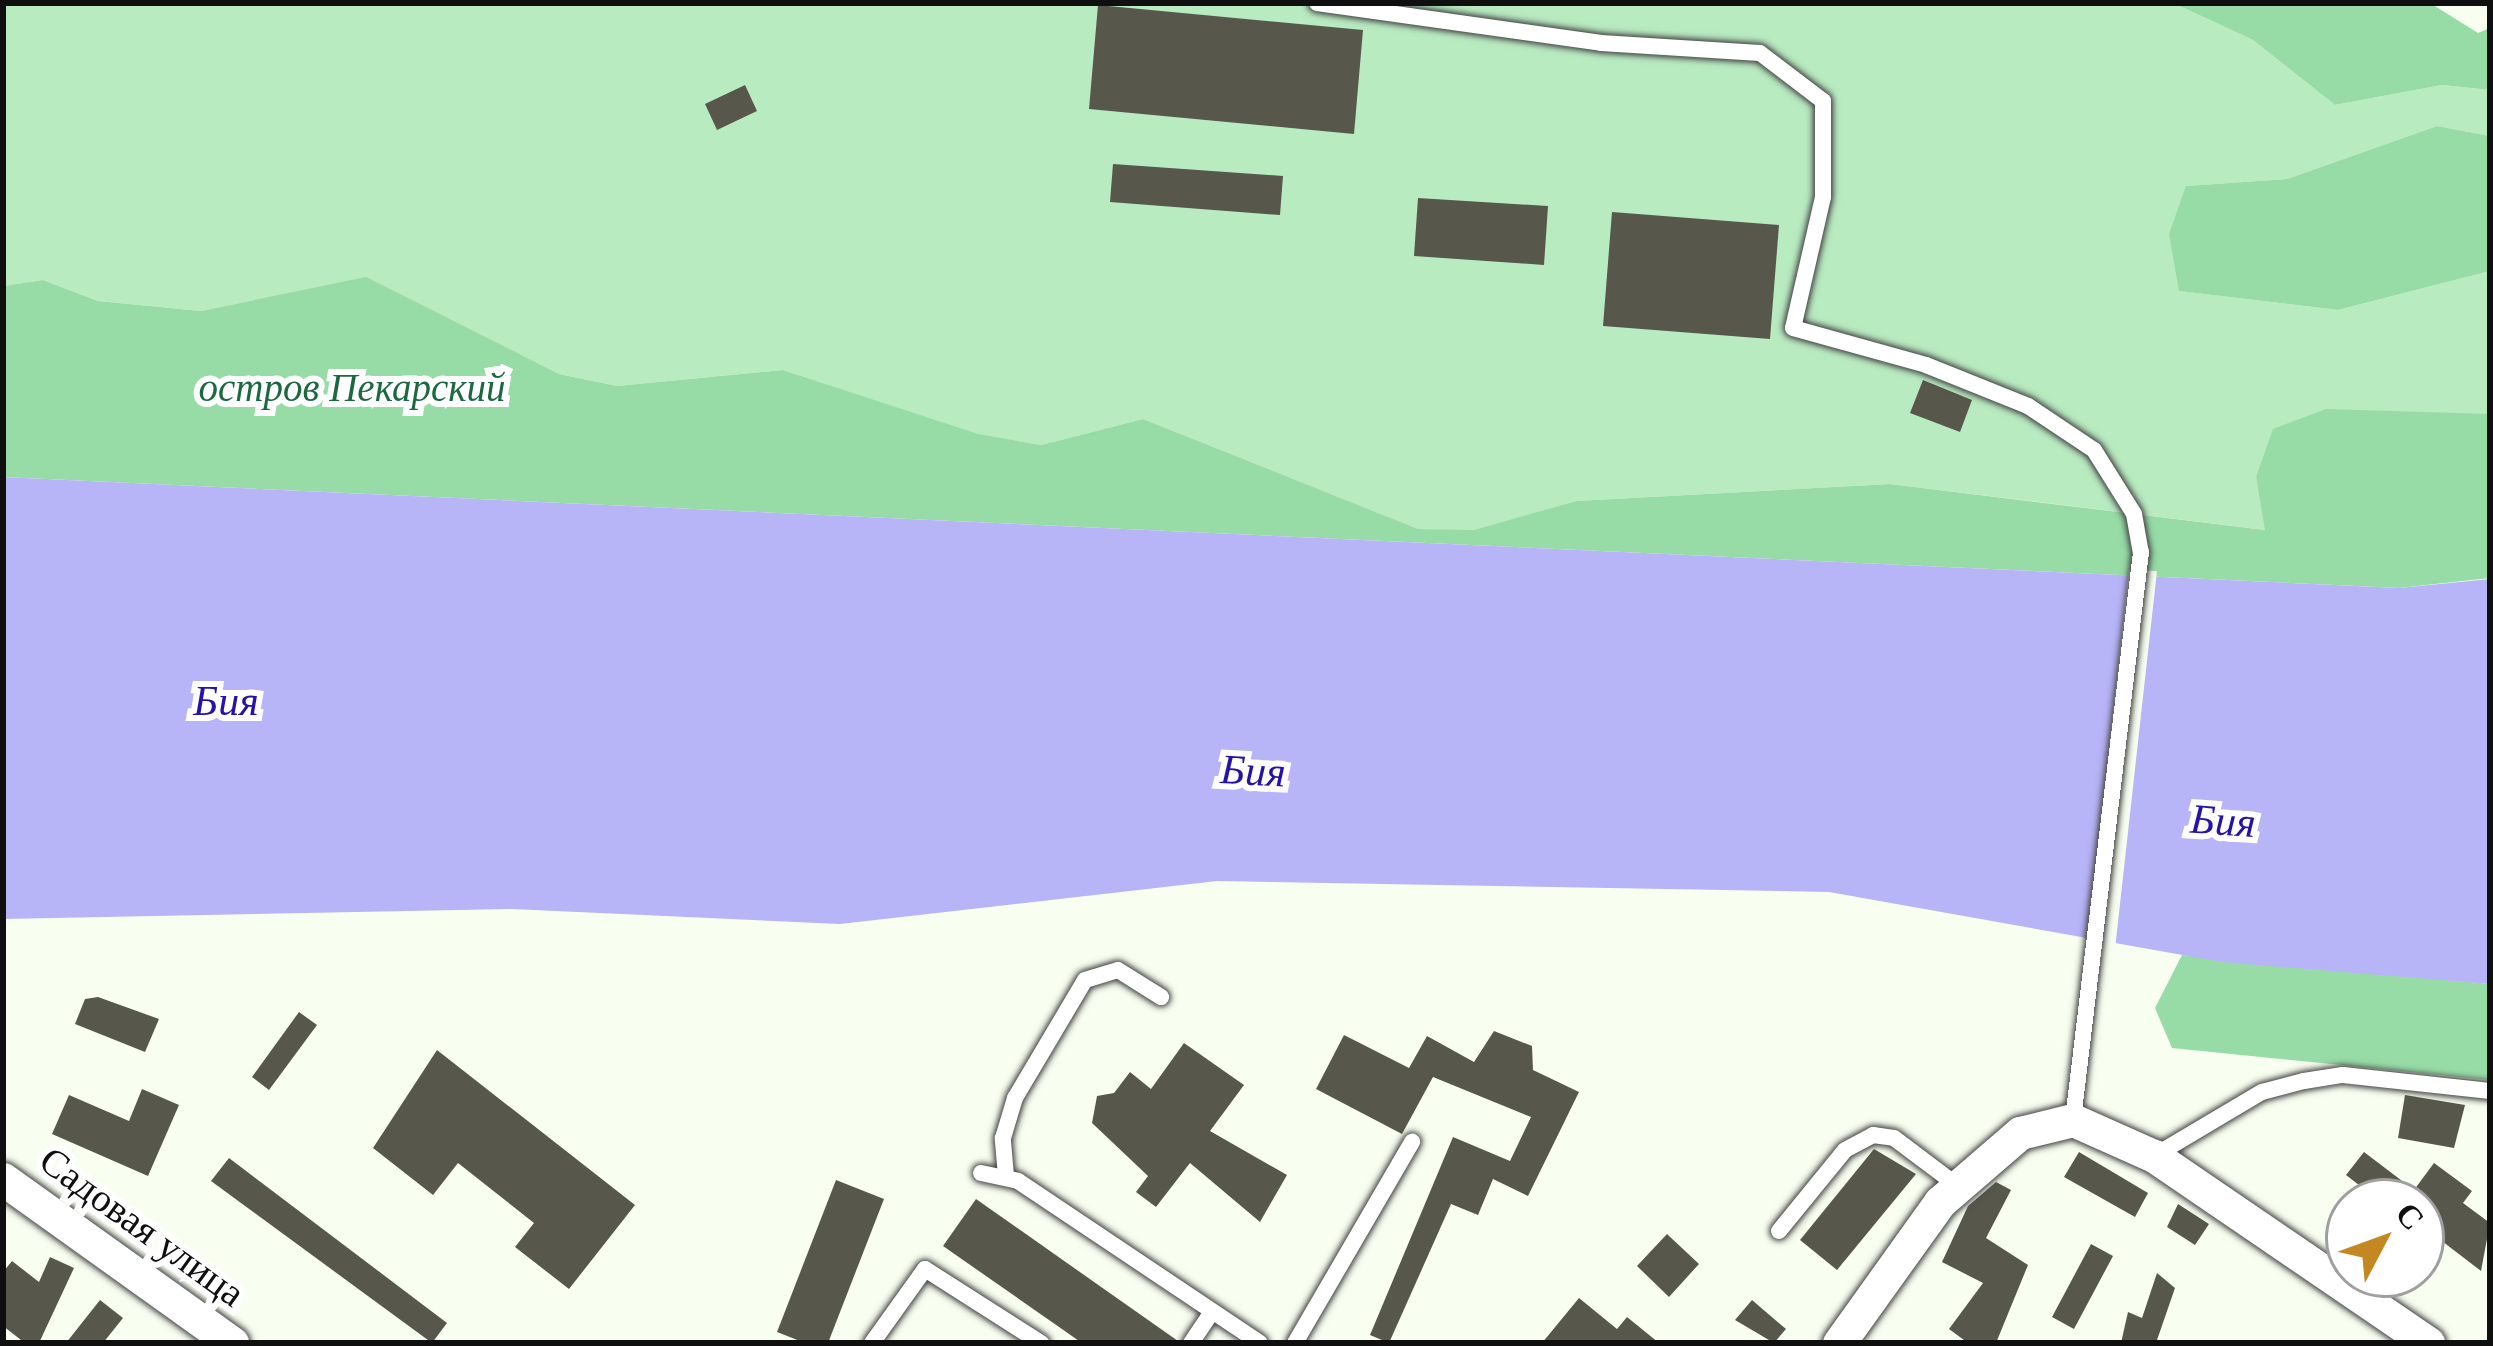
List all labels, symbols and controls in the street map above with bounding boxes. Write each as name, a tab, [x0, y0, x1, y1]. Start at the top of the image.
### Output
park label: остров Пекарский	[199, 365, 505, 411]
water label: Бия	[193, 676, 259, 726]
water label: Бия	[1219, 744, 1287, 798]
water label: Бия	[2189, 794, 2257, 848]
street label: Садовая улица	[30, 1137, 254, 1317]
north arrow	[2325, 1178, 2445, 1298]
text: С	[2388, 1196, 2431, 1237]

